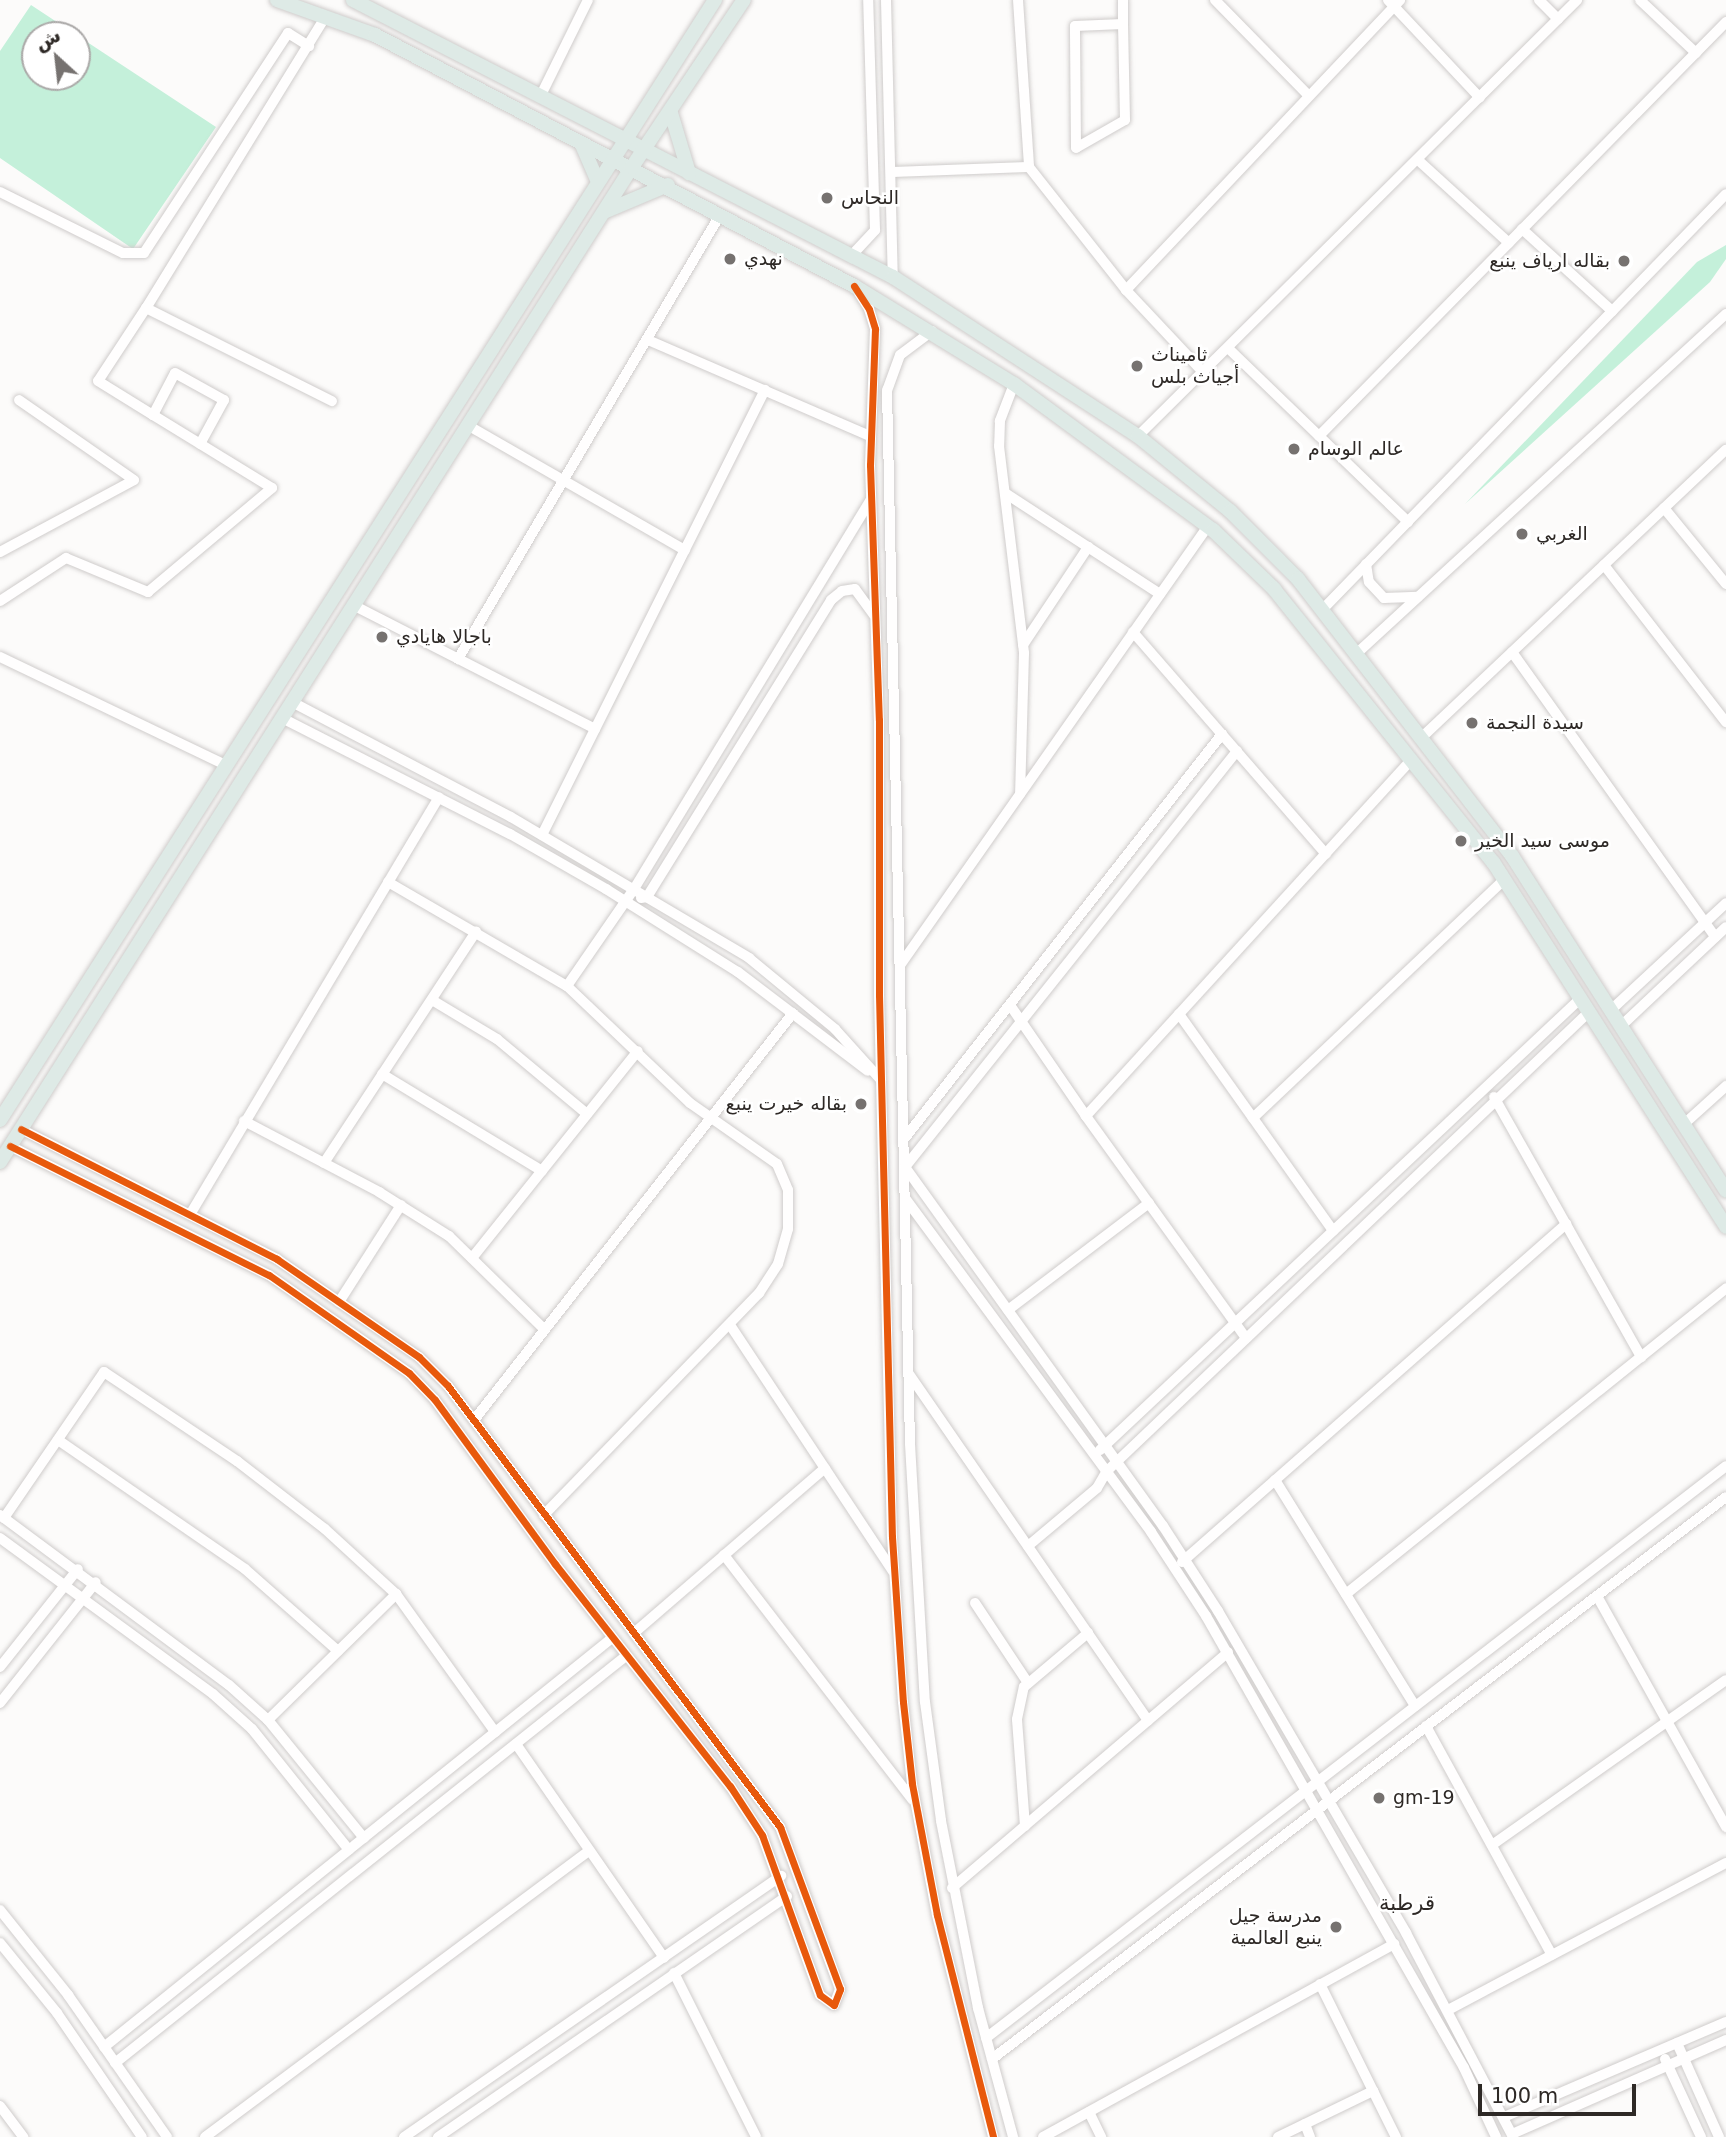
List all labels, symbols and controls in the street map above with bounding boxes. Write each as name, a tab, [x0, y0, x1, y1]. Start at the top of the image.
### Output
north arrow	[21, 21, 91, 91]
text: ش	[31, 23, 64, 55]
place label: النحاس	[841, 187, 899, 209]
marker: النحاس	[819, 190, 835, 206]
place label: نهدي	[744, 248, 783, 270]
place label: بقاله ارياف ينبع	[1489, 250, 1610, 272]
marker: نهدي	[722, 251, 738, 267]
marker: بقاله ارياف ينبع	[1616, 253, 1632, 269]
place label: ثاميناث أجياث بلس	[1151, 344, 1239, 388]
marker: ثاميناث أجياث بلس	[1129, 358, 1145, 374]
place label: عالم الوسام	[1308, 438, 1404, 460]
marker: عالم الوسام	[1286, 441, 1302, 457]
place label: الغربي	[1536, 523, 1588, 545]
marker: الغربي	[1514, 526, 1530, 542]
place label: باجالا هايادي	[396, 626, 492, 648]
marker: باجالا هايادي	[374, 629, 390, 645]
place label: سيدة النجمة	[1486, 712, 1584, 734]
marker: سيدة النجمة	[1464, 715, 1480, 731]
place label: موسى سيد الخير	[1475, 830, 1610, 852]
marker: موسى سيد الخير	[1453, 833, 1469, 849]
place label: بقاله خيرت ينبع	[726, 1093, 847, 1115]
marker: بقاله خيرت ينبع	[853, 1096, 869, 1112]
place label: gm-19	[1393, 1787, 1455, 1809]
marker: gm-19	[1371, 1790, 1387, 1806]
district label: قرطبة	[1379, 1890, 1435, 1916]
place label: مدرسة جيل ينبع العالمية	[1229, 1905, 1322, 1949]
marker: مدرسة جيل ينبع العالمية	[1328, 1919, 1344, 1935]
scale bar	[1481, 2070, 1638, 2114]
text: 100 m	[1491, 2084, 1558, 2108]

